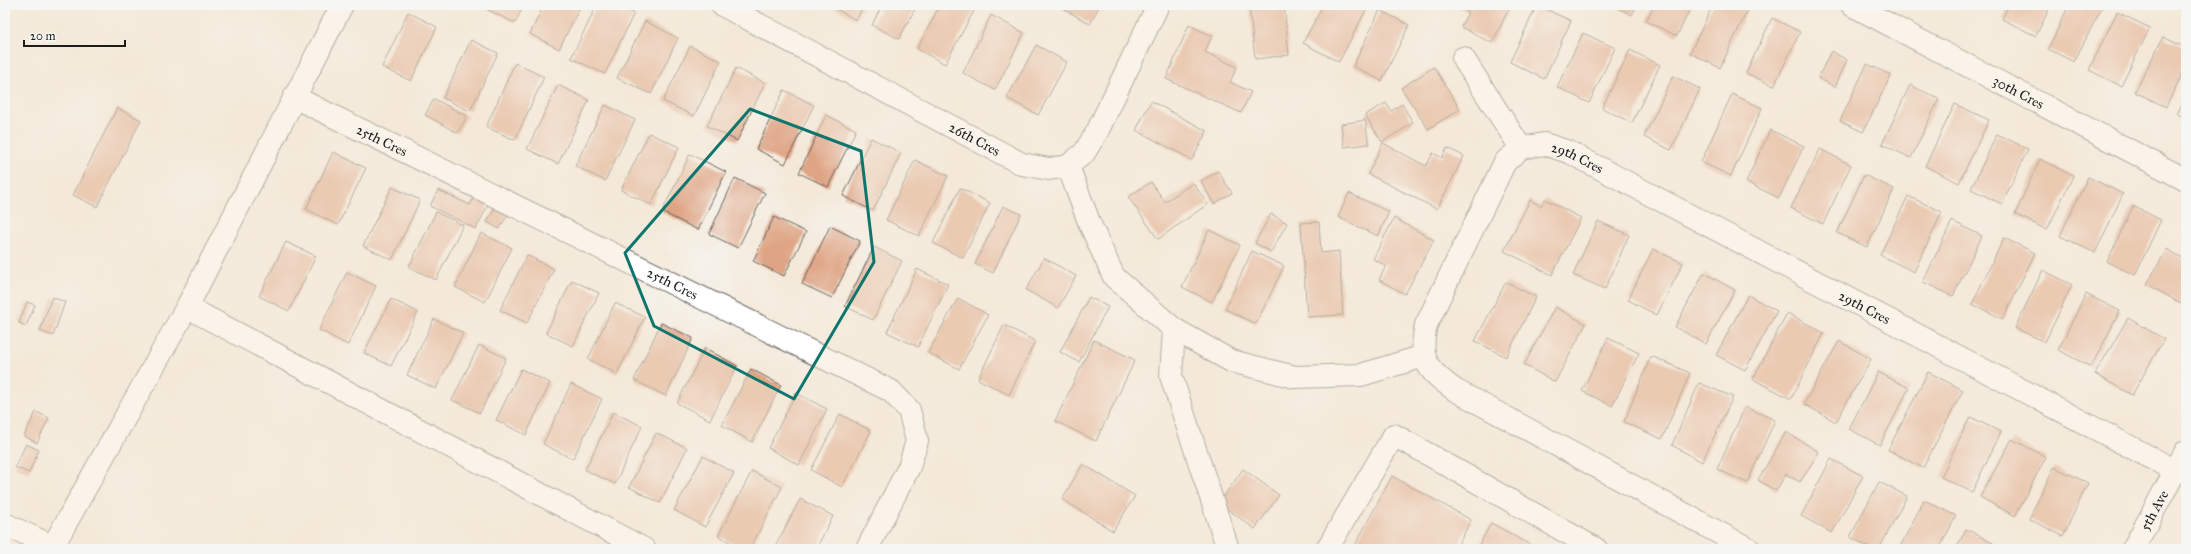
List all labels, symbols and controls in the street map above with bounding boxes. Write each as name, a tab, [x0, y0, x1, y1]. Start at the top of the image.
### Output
scale bar	[24, 22, 125, 48]
text: 20 m	[30, 29, 56, 43]
street label: 30th Cres	[1990, 72, 2047, 113]
street label: 26th Cres	[946, 118, 1003, 159]
street label: 25th Cres	[354, 121, 410, 160]
street label: 29th Cres	[1549, 138, 1606, 177]
street label: 25th Cres	[644, 264, 701, 303]
street label: 29th Cres	[1836, 287, 1893, 328]
street label: 5th Ave	[2136, 487, 2172, 533]

